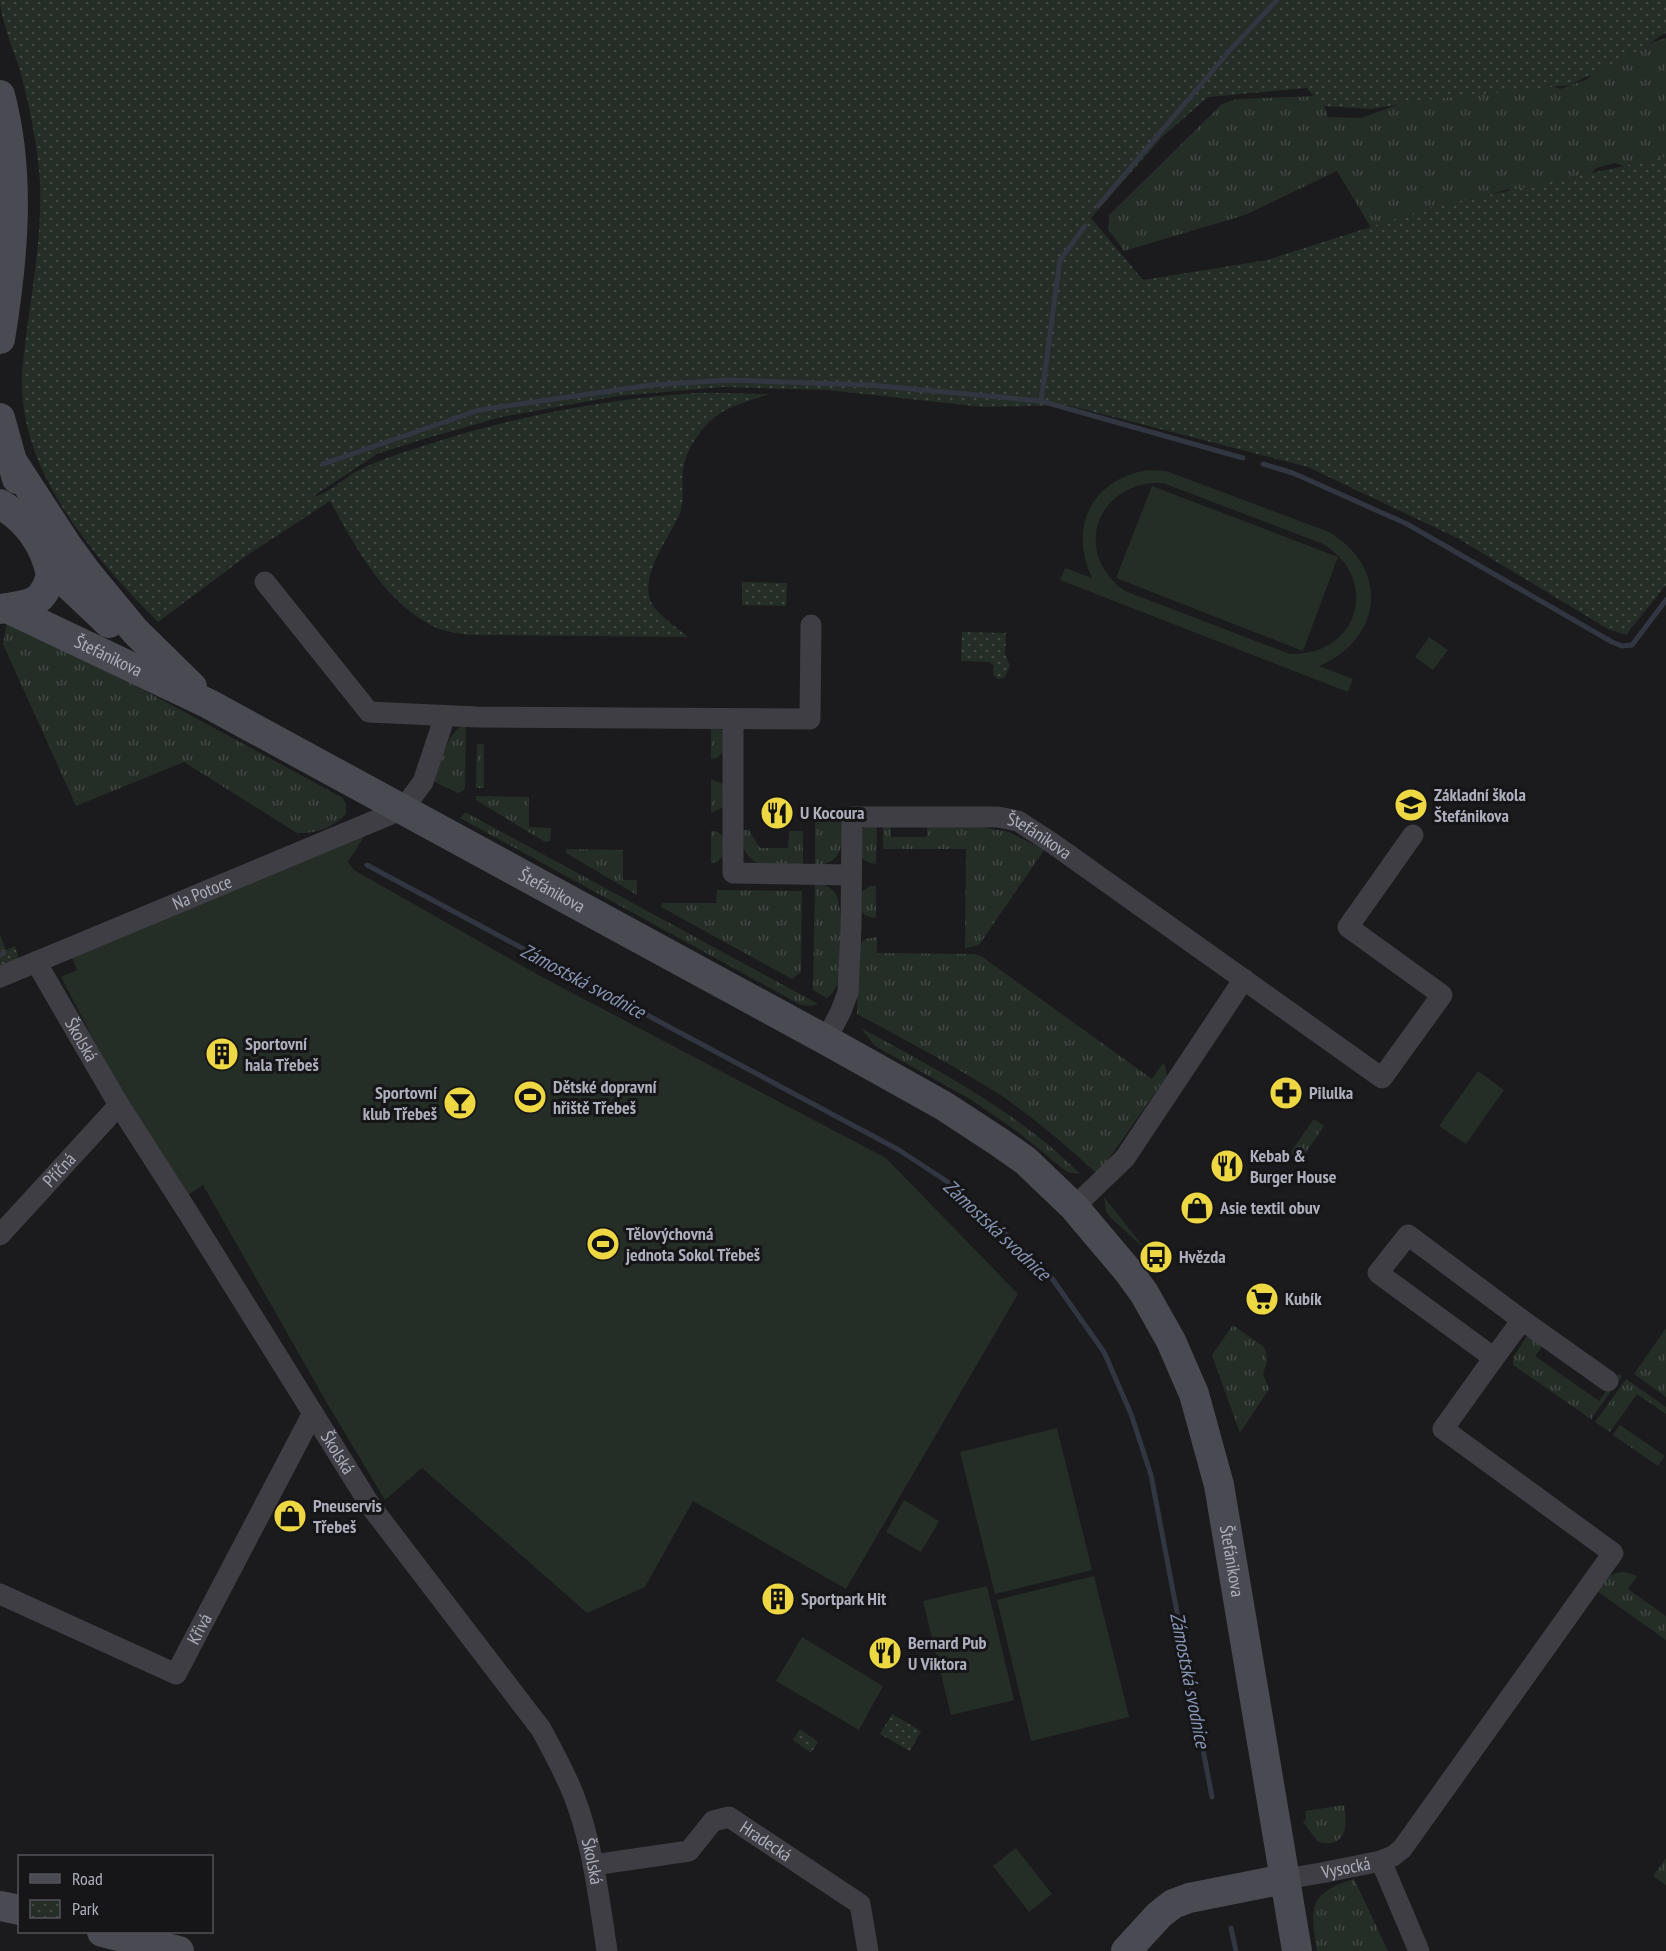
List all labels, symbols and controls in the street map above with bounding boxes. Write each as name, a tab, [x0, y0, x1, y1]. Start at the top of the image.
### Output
street label: Štefánikova	[71, 630, 146, 682]
place label: Základní škola Štefánikova	[1434, 783, 1526, 827]
school or university icon: Základní škola Štefánikova	[1393, 787, 1429, 823]
restaurant icon: U Kocoura	[759, 795, 795, 831]
place label: U Kocoura	[800, 801, 864, 824]
street label: Štefánikova	[1006, 807, 1076, 864]
street label: Štefánikova	[515, 863, 589, 918]
street label: Na Potoce	[169, 870, 235, 915]
water label: Zámostská svodnice	[516, 937, 651, 1026]
street label: Školská	[60, 1014, 103, 1066]
place label: Sportovní hala Třebeš	[245, 1032, 319, 1076]
building icon: Sportovní hala Třebeš	[204, 1036, 240, 1072]
place label: Dětské dopravní hřiště Třebeš	[553, 1075, 657, 1119]
pharmacy icon: Pilulka	[1268, 1075, 1304, 1111]
sports icon: Dětské dopravní hřiště Třebeš	[512, 1079, 548, 1115]
place label: Sportovní klub Třebeš	[363, 1081, 437, 1125]
place label: Pilulka	[1309, 1081, 1353, 1104]
bar icon: Sportovní klub Třebeš	[442, 1085, 478, 1121]
place label: Kebab & Burger House	[1250, 1144, 1337, 1188]
street label: Příčná	[38, 1148, 81, 1192]
restaurant icon: Kebab & Burger House	[1209, 1148, 1245, 1184]
water label: Zámostská svodnice	[938, 1174, 1057, 1288]
shop icon: Asie textil obuv	[1179, 1190, 1215, 1226]
place label: Asie textil obuv	[1219, 1196, 1321, 1219]
place label: Tělovýchovná jednota Sokol Třebeš	[625, 1222, 760, 1266]
sports icon: Tělovýchovná jednota Sokol Třebeš	[585, 1226, 621, 1262]
bus stop icon: Hvězda	[1138, 1239, 1174, 1275]
place label: Hvězda	[1179, 1245, 1226, 1268]
supermarket icon: Kubík	[1244, 1281, 1280, 1317]
place label: Kubík	[1285, 1287, 1322, 1310]
street label: Školská	[316, 1426, 360, 1478]
place label: Pneuservis Třebeš	[313, 1494, 382, 1538]
shop icon: Pneuservis Třebeš	[272, 1498, 308, 1534]
street label: Štefánikova	[1215, 1524, 1250, 1599]
building icon: Sportpark Hit	[760, 1581, 796, 1617]
place label: Sportpark Hit	[801, 1587, 887, 1610]
street label: Křivá	[182, 1609, 217, 1648]
water label: Zámostská svodnice	[1164, 1610, 1216, 1752]
place label: Bernard Pub U Viktora	[908, 1631, 986, 1675]
restaurant icon: Bernard Pub U Viktora	[867, 1635, 903, 1671]
street label: Hradecká	[736, 1815, 796, 1866]
street label: Školská	[577, 1836, 609, 1886]
street label: Vysocká	[1318, 1851, 1372, 1884]
legend	[18, 1855, 213, 1933]
text: Road	[72, 1867, 103, 1890]
text: Park	[72, 1897, 99, 1920]

